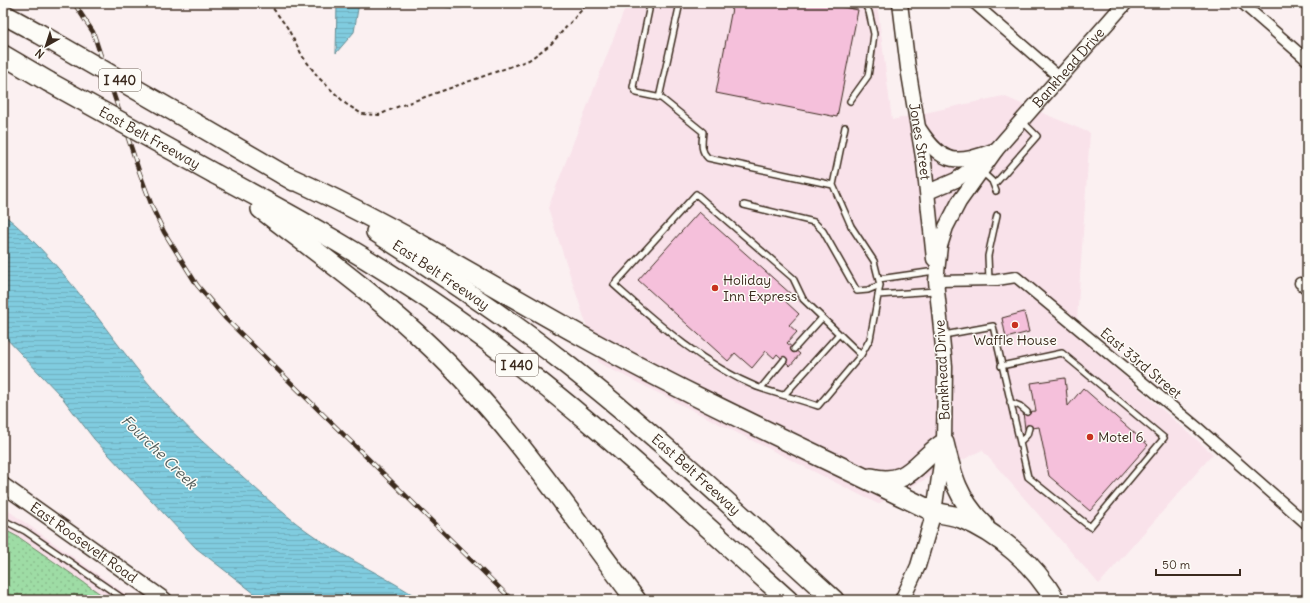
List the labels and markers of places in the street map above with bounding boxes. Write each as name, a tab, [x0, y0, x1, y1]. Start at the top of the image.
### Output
place label: Holiday Inn Express	[723, 271, 797, 305]
marker: Holiday Inn Express	[710, 283, 720, 293]
marker: Waffle House	[1010, 320, 1020, 330]
place label: Waffle House	[973, 331, 1057, 349]
place label: Motel 6	[1098, 428, 1144, 446]
marker: Motel 6	[1085, 432, 1095, 442]

